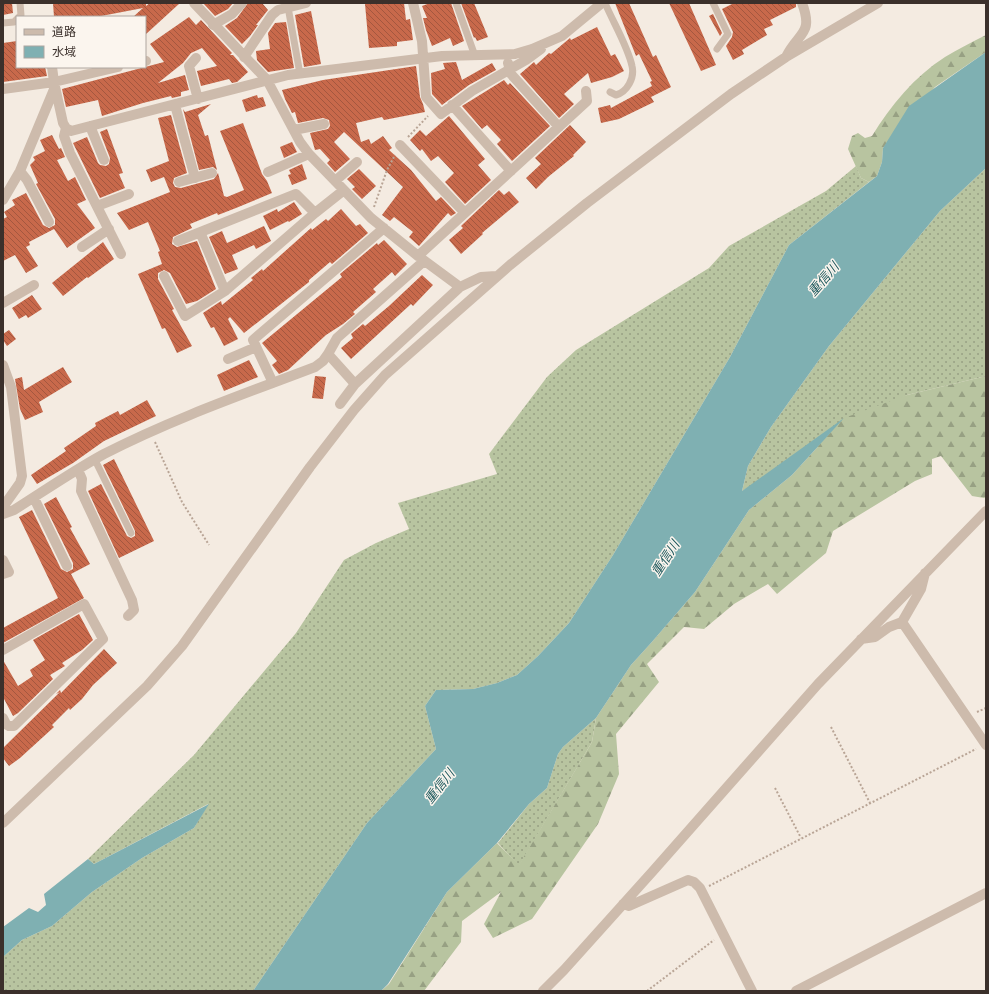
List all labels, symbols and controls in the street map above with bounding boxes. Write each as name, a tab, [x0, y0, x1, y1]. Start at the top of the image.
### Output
legend	[16, 16, 146, 68]
text: 道路	[52, 25, 76, 39]
text: 水域	[52, 45, 76, 59]
water label: 重信川	[805, 258, 843, 299]
water label: 重信川	[649, 536, 683, 579]
water label: 重信川	[421, 765, 459, 806]

